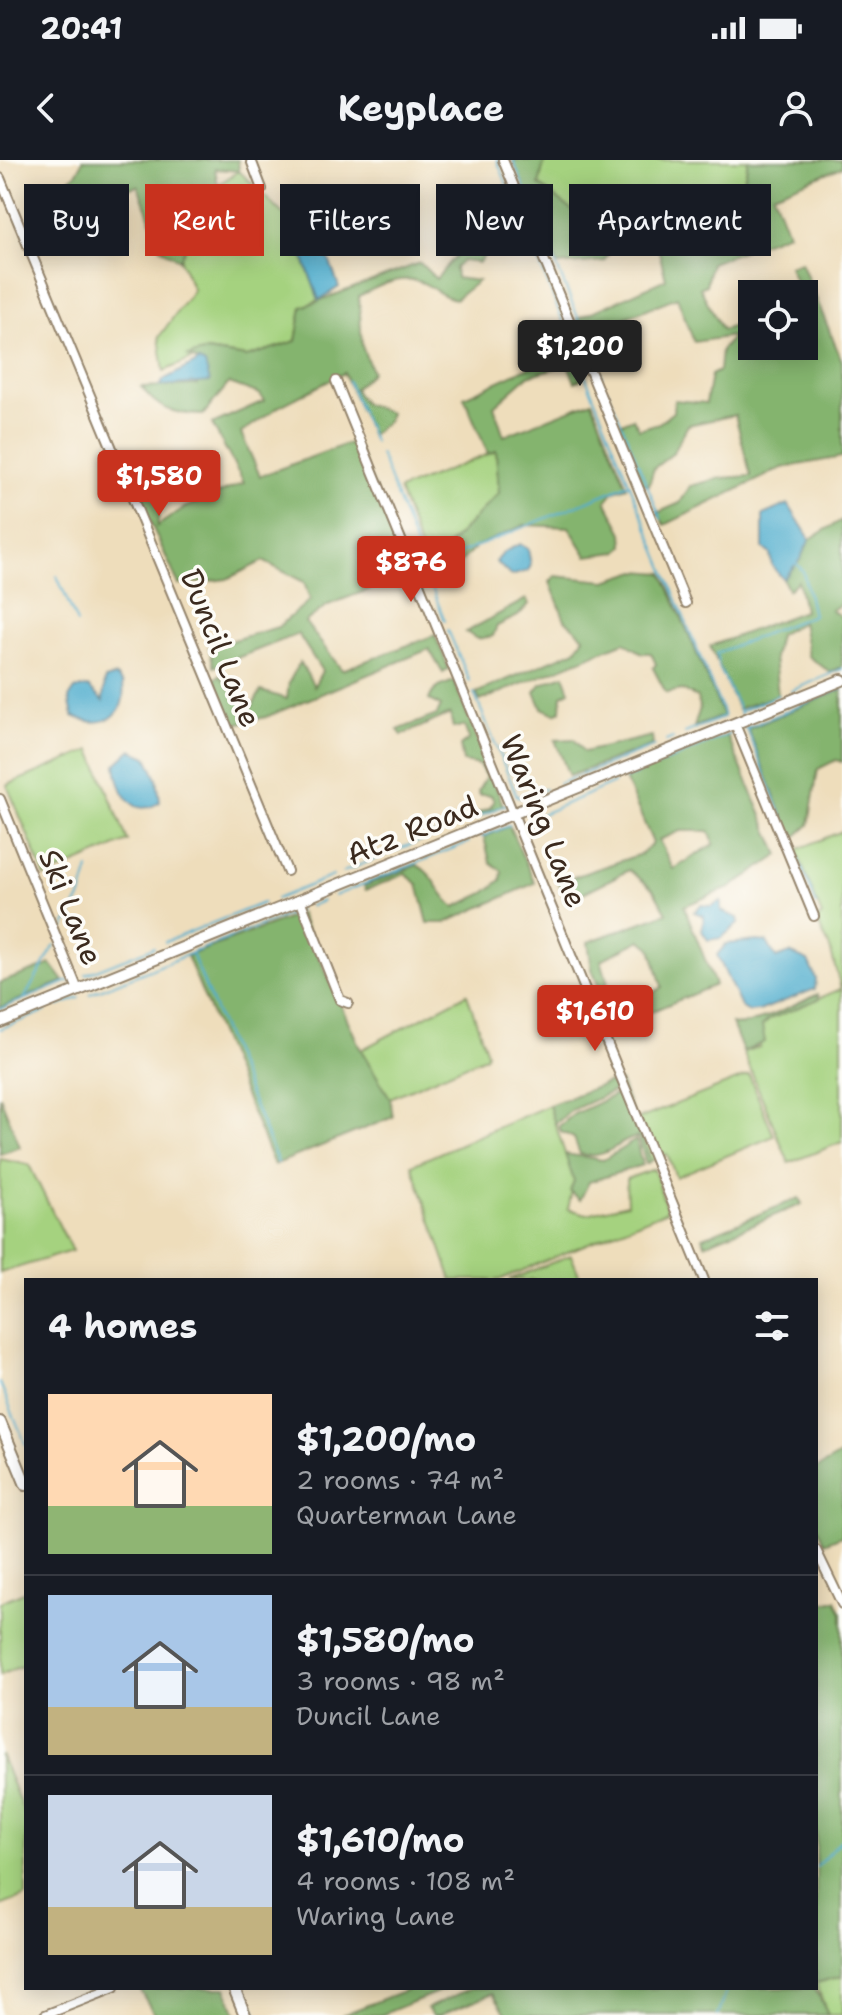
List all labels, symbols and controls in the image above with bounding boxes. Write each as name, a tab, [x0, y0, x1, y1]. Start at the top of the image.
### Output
text: 20:41	[40, 8, 123, 49]
text: Keyplace	[338, 84, 504, 133]
icon: back	[24, 86, 68, 130]
icon: person	[774, 86, 818, 130]
chip: Buy	[24, 184, 129, 256]
chip: Rent	[145, 184, 264, 256]
chip: Filters	[280, 184, 420, 256]
chip: New	[436, 184, 553, 256]
chip: Apartment	[569, 184, 771, 256]
map controls	[738, 280, 818, 360]
button: locate	[738, 280, 818, 360]
pin: $1,200	[515, 320, 645, 388]
text: $1,200	[536, 328, 624, 363]
pin: $1,580	[94, 450, 224, 518]
text: $1,580	[115, 458, 203, 493]
pin: $876	[364, 536, 458, 604]
text: $876	[375, 544, 447, 579]
street label: Duncil Lane	[171, 563, 271, 733]
street label: Waring Lane	[491, 728, 597, 914]
street label: Atz Road	[340, 785, 484, 875]
street label: Ski Lane	[29, 843, 113, 971]
pin: $1,610	[530, 985, 660, 1053]
text: $1,610	[555, 993, 635, 1028]
text: 4 homes	[48, 1303, 197, 1349]
icon: filters	[750, 1304, 794, 1348]
text: $1,200/mo	[296, 1416, 476, 1462]
icon: home	[112, 1426, 208, 1522]
text: 2 rooms · 74 m²	[296, 1462, 504, 1497]
text: Quarterman Lane	[296, 1497, 517, 1532]
text: $1,580/mo	[296, 1617, 475, 1663]
icon: home	[112, 1627, 208, 1723]
text: 3 rooms · 98 m²	[296, 1663, 505, 1698]
text: Duncil Lane	[296, 1698, 441, 1733]
text: $1,610/mo	[296, 1817, 465, 1863]
icon: home	[112, 1827, 208, 1923]
text: 4 rooms · 108 m²	[296, 1863, 515, 1898]
text: Waring Lane	[296, 1898, 455, 1933]

